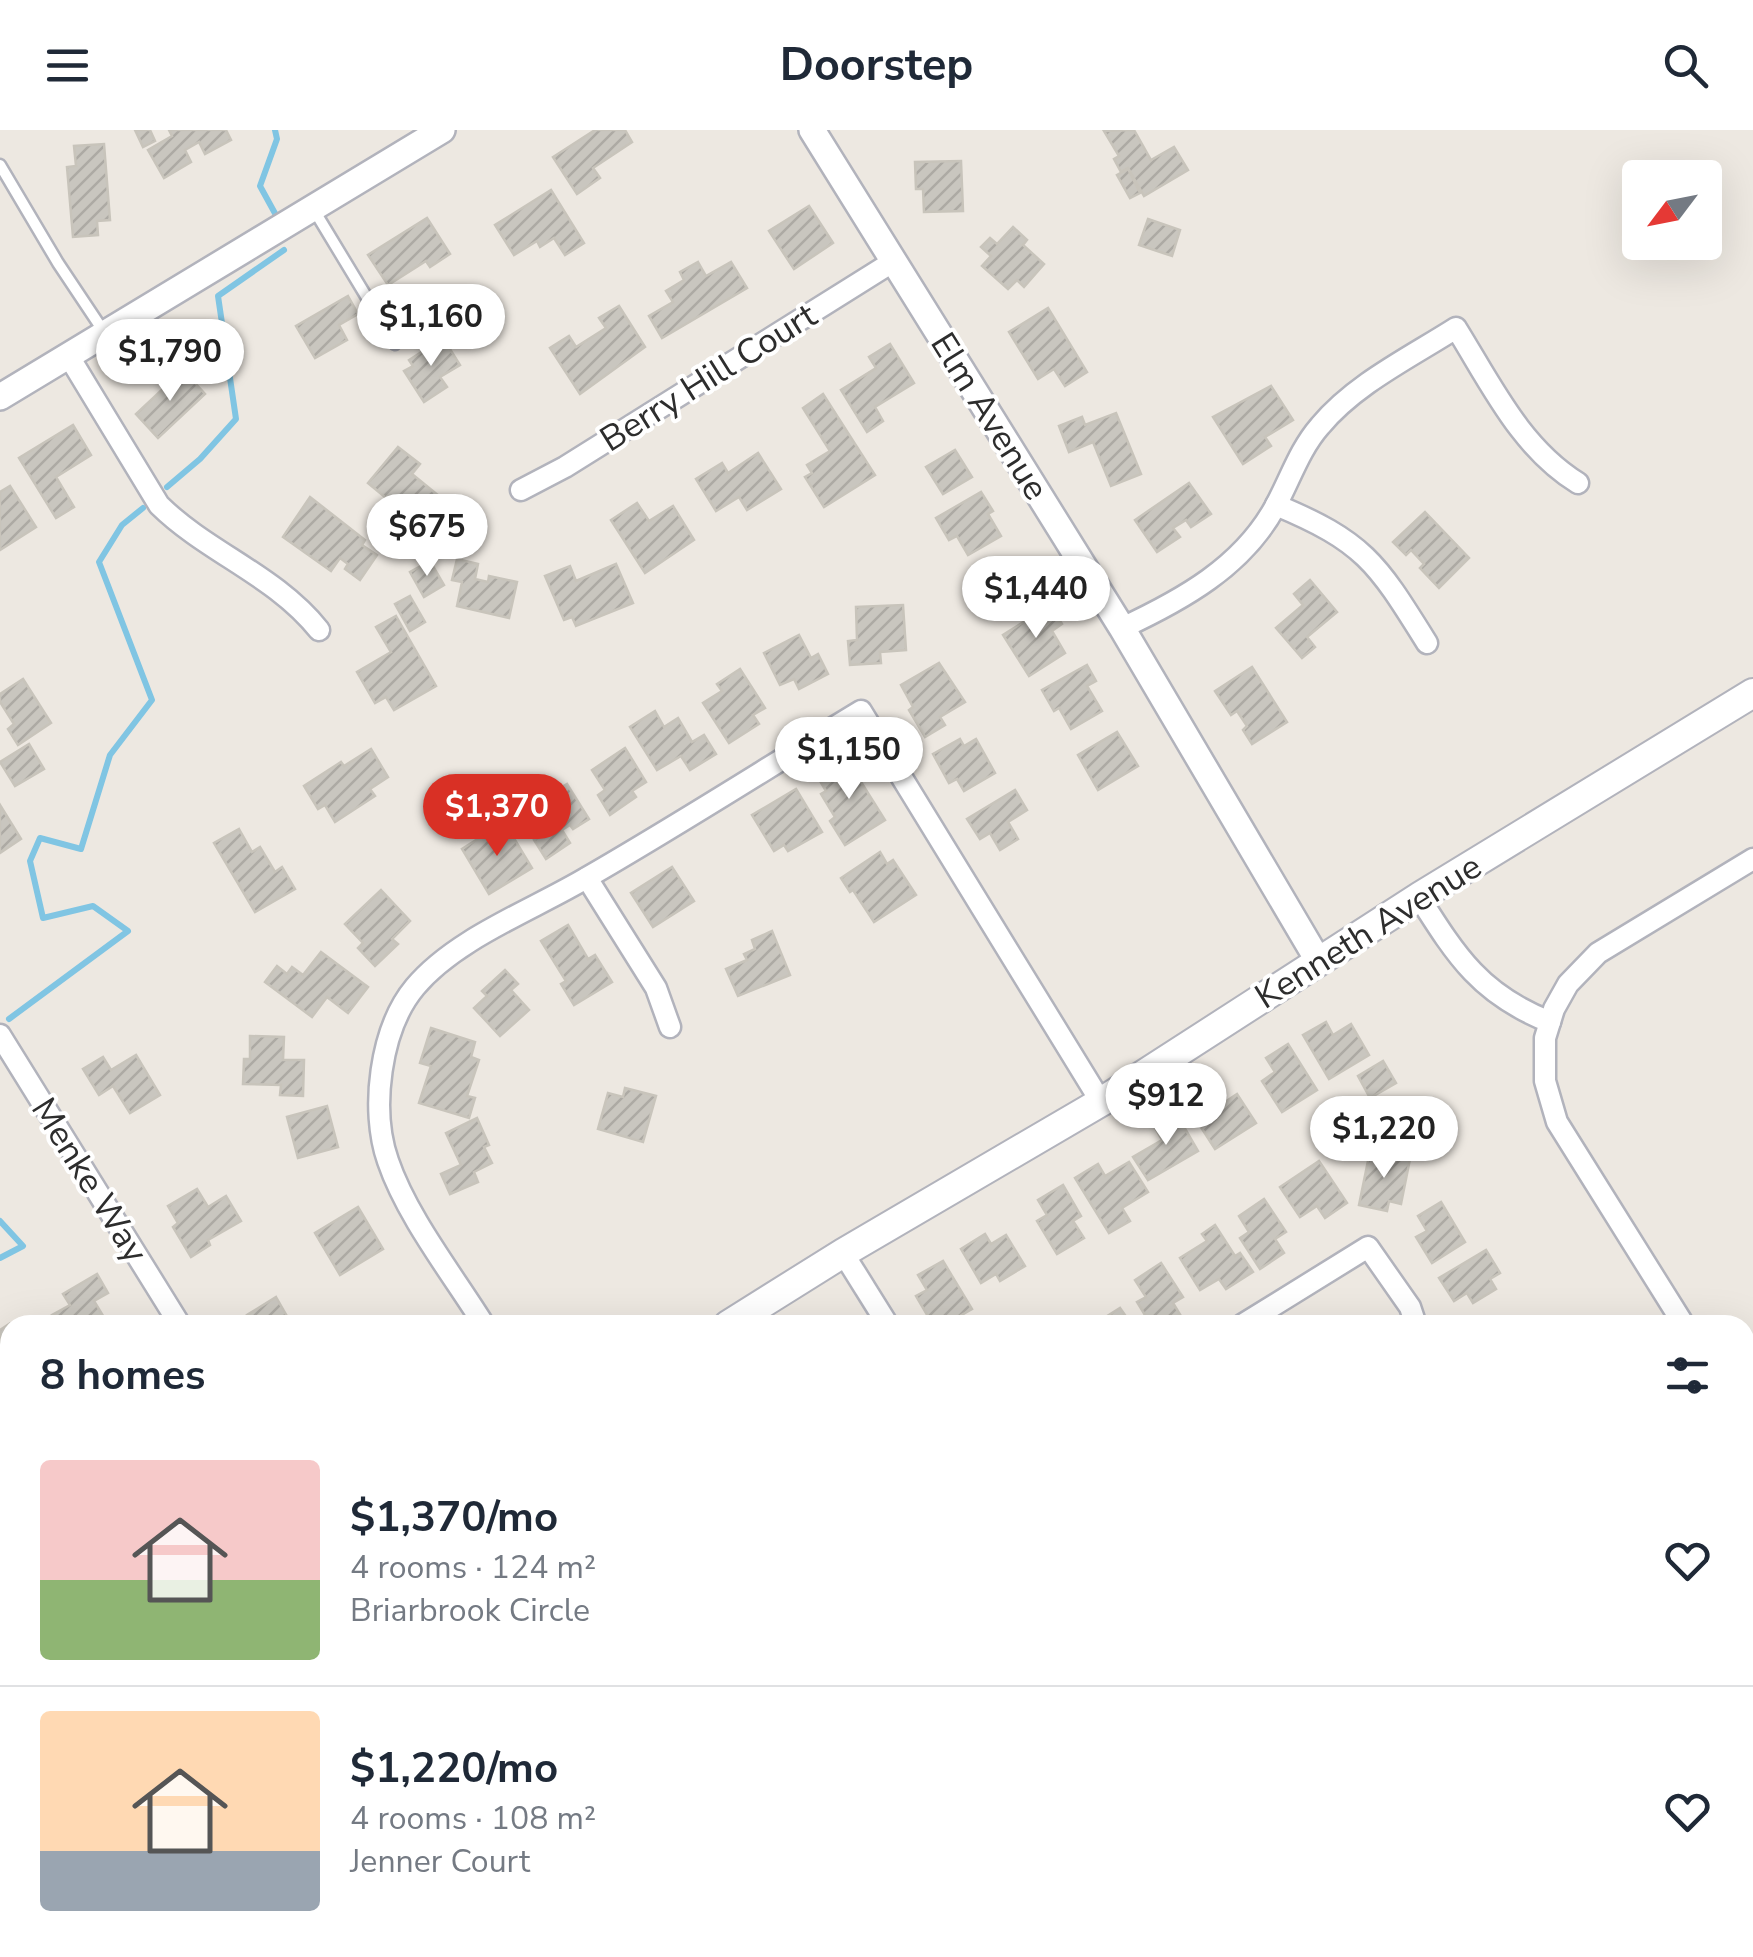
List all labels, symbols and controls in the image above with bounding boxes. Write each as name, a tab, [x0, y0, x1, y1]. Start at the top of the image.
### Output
text: Doorstep	[780, 35, 973, 96]
icon: menu	[40, 38, 95, 93]
icon: search	[1658, 38, 1713, 93]
north arrow	[1622, 160, 1722, 260]
map controls	[1622, 160, 1722, 260]
pin: $1,160	[350, 284, 512, 369]
street label: Berry Hill Court	[591, 292, 826, 463]
text: $1,160	[379, 295, 483, 338]
pin: $1,790	[89, 319, 251, 404]
street label: Elm Avenue	[920, 324, 1060, 509]
text: $1,790	[118, 330, 222, 373]
pin: $675	[368, 494, 486, 579]
text: $675	[389, 505, 465, 548]
pin: $1,440	[955, 556, 1117, 641]
text: $1,440	[984, 567, 1088, 610]
pin: $1,150	[768, 717, 930, 802]
text: $1,150	[797, 728, 901, 771]
pin: $1,370	[416, 774, 578, 859]
text: $1,370	[445, 785, 549, 828]
street label: Kenneth Avenue	[1246, 843, 1490, 1020]
pin: $912	[1107, 1063, 1225, 1148]
text: $912	[1128, 1074, 1204, 1117]
street label: Menke Way	[20, 1089, 159, 1272]
pin: $1,220	[1303, 1096, 1465, 1181]
text: $1,220	[1332, 1107, 1436, 1150]
text: 8 homes	[40, 1347, 205, 1404]
icon: filters	[1660, 1348, 1715, 1403]
text: $1,370/mo	[350, 1489, 558, 1546]
icon: home	[120, 1500, 240, 1620]
icon: heart	[1660, 1533, 1715, 1588]
text: 4 rooms · 124 m²	[350, 1546, 596, 1589]
text: Briarbrook Circle	[350, 1589, 590, 1632]
text: $1,220/mo	[350, 1740, 558, 1797]
icon: home	[120, 1751, 240, 1871]
icon: heart	[1660, 1784, 1715, 1839]
text: 4 rooms · 108 m²	[350, 1797, 596, 1840]
text: Jenner Court	[350, 1840, 530, 1883]

